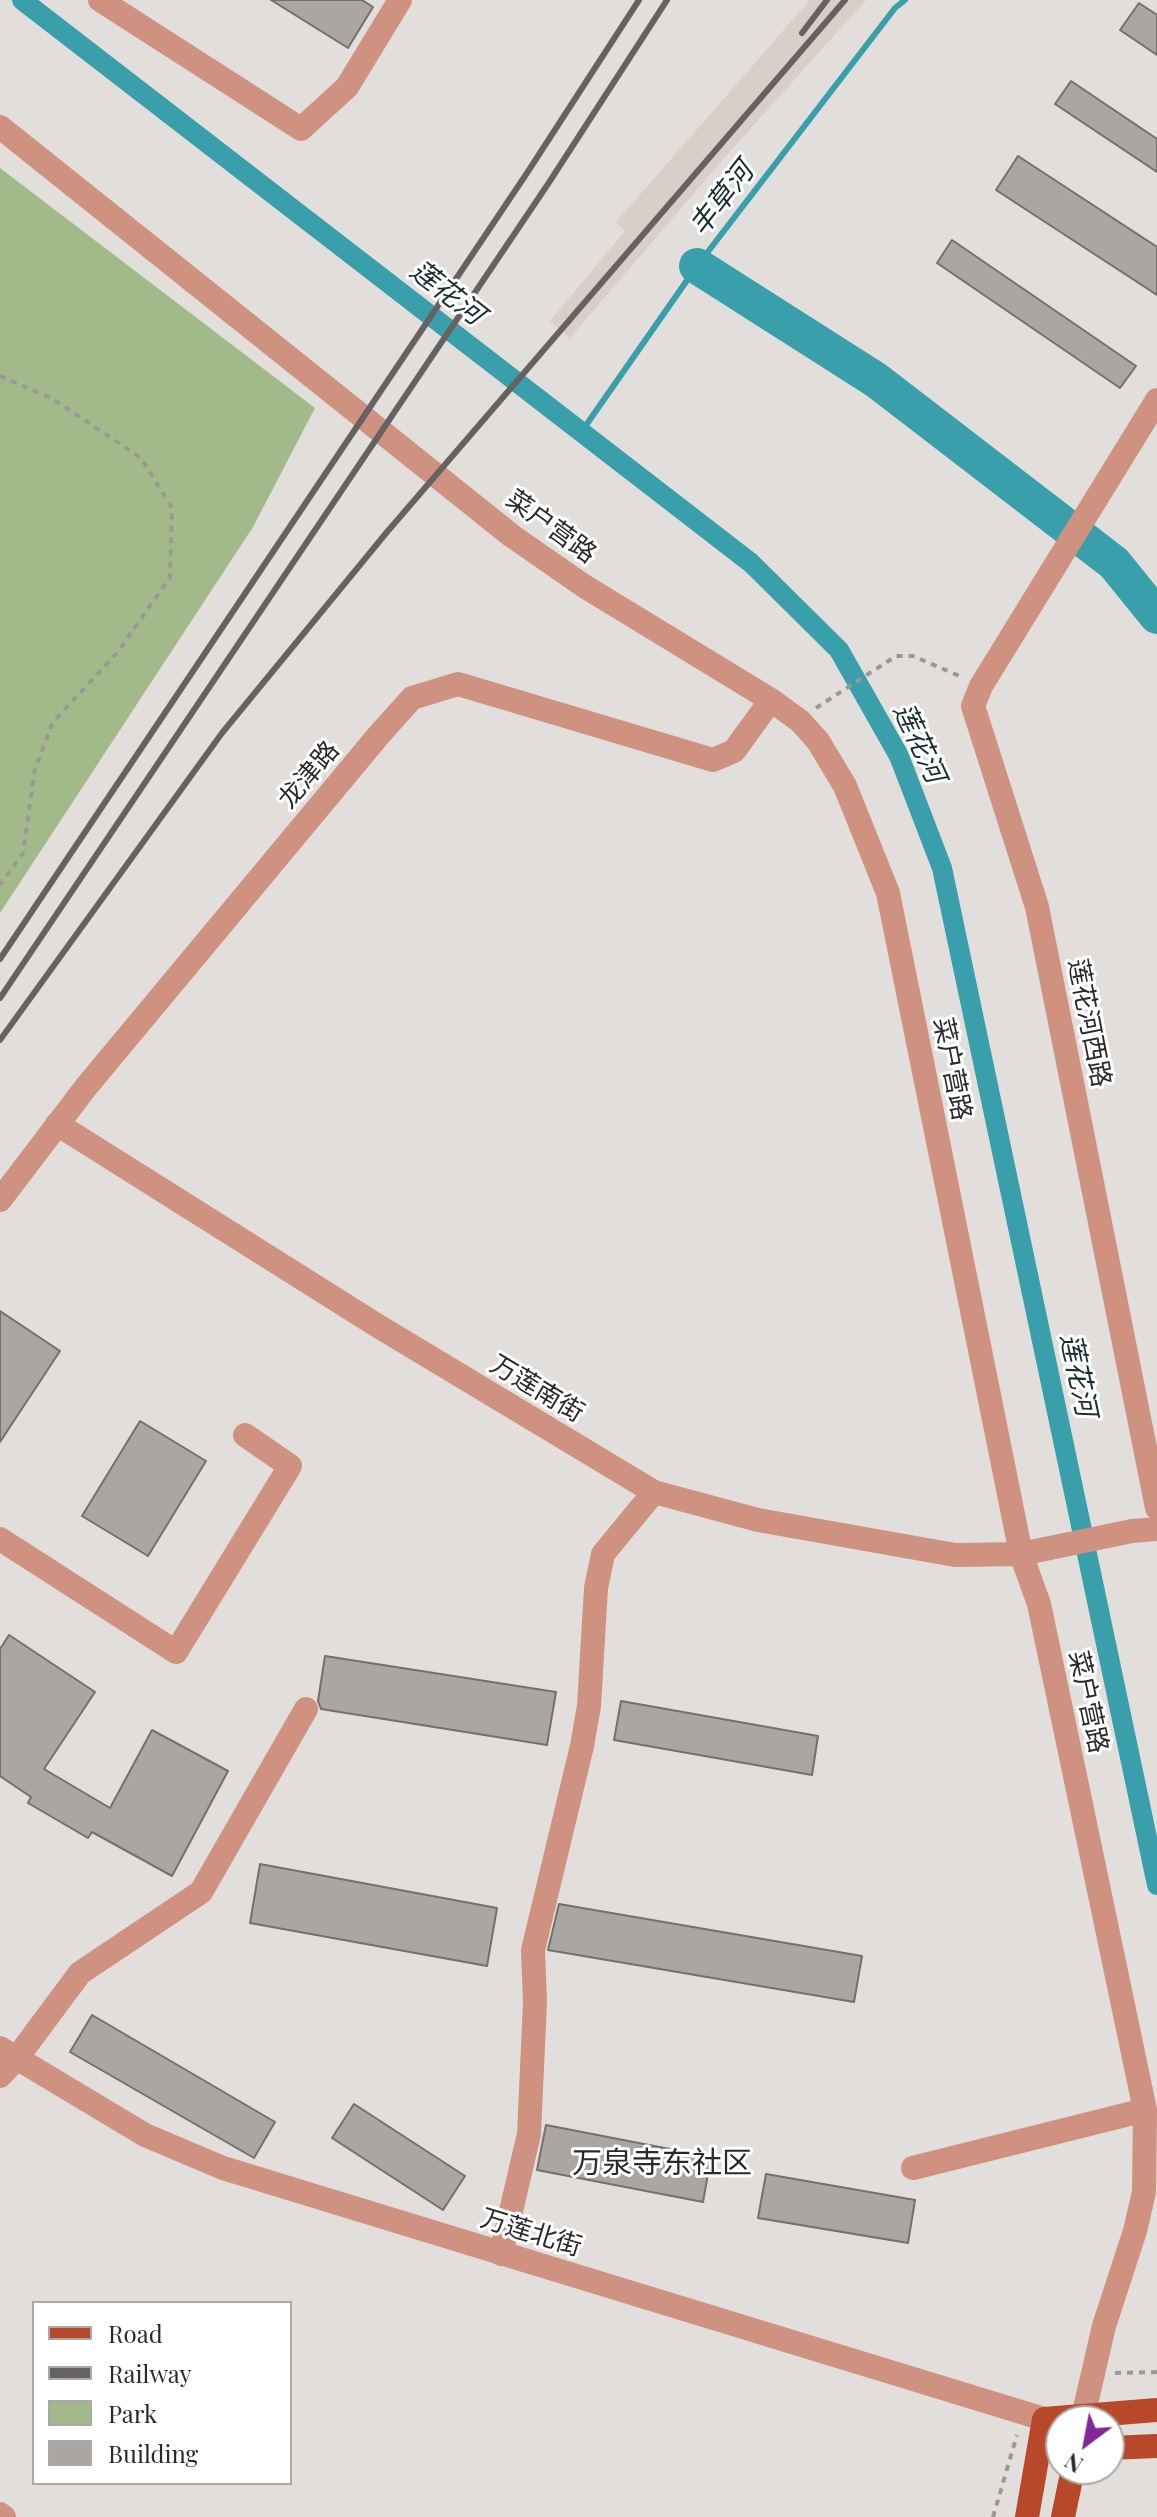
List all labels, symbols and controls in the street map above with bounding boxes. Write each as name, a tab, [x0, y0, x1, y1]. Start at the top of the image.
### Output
water label: 丰草河	[683, 156, 761, 242]
water label: 莲花河	[404, 254, 490, 332]
street label: 菜户营路	[500, 484, 602, 570]
water label: 莲花河	[886, 698, 952, 788]
street label: 龙津路	[272, 735, 346, 815]
street label: 莲花河西路	[1061, 956, 1117, 1090]
street label: 菜户营路	[927, 1015, 977, 1123]
water label: 莲花河	[1053, 1330, 1103, 1420]
street label: 万莲南街	[484, 1349, 590, 1429]
street label: 菜户营路	[1062, 1648, 1114, 1756]
district label: 万泉寺东社区	[572, 2146, 752, 2182]
street label: 万莲北街	[477, 2203, 585, 2263]
legend	[32, 2301, 292, 2485]
text: Road	[108, 2317, 163, 2349]
text: Railway	[108, 2357, 192, 2389]
text: Park	[108, 2397, 157, 2429]
north arrow	[1045, 2405, 1125, 2485]
text: Building	[108, 2437, 198, 2469]
text: N	[1059, 2447, 1088, 2481]

